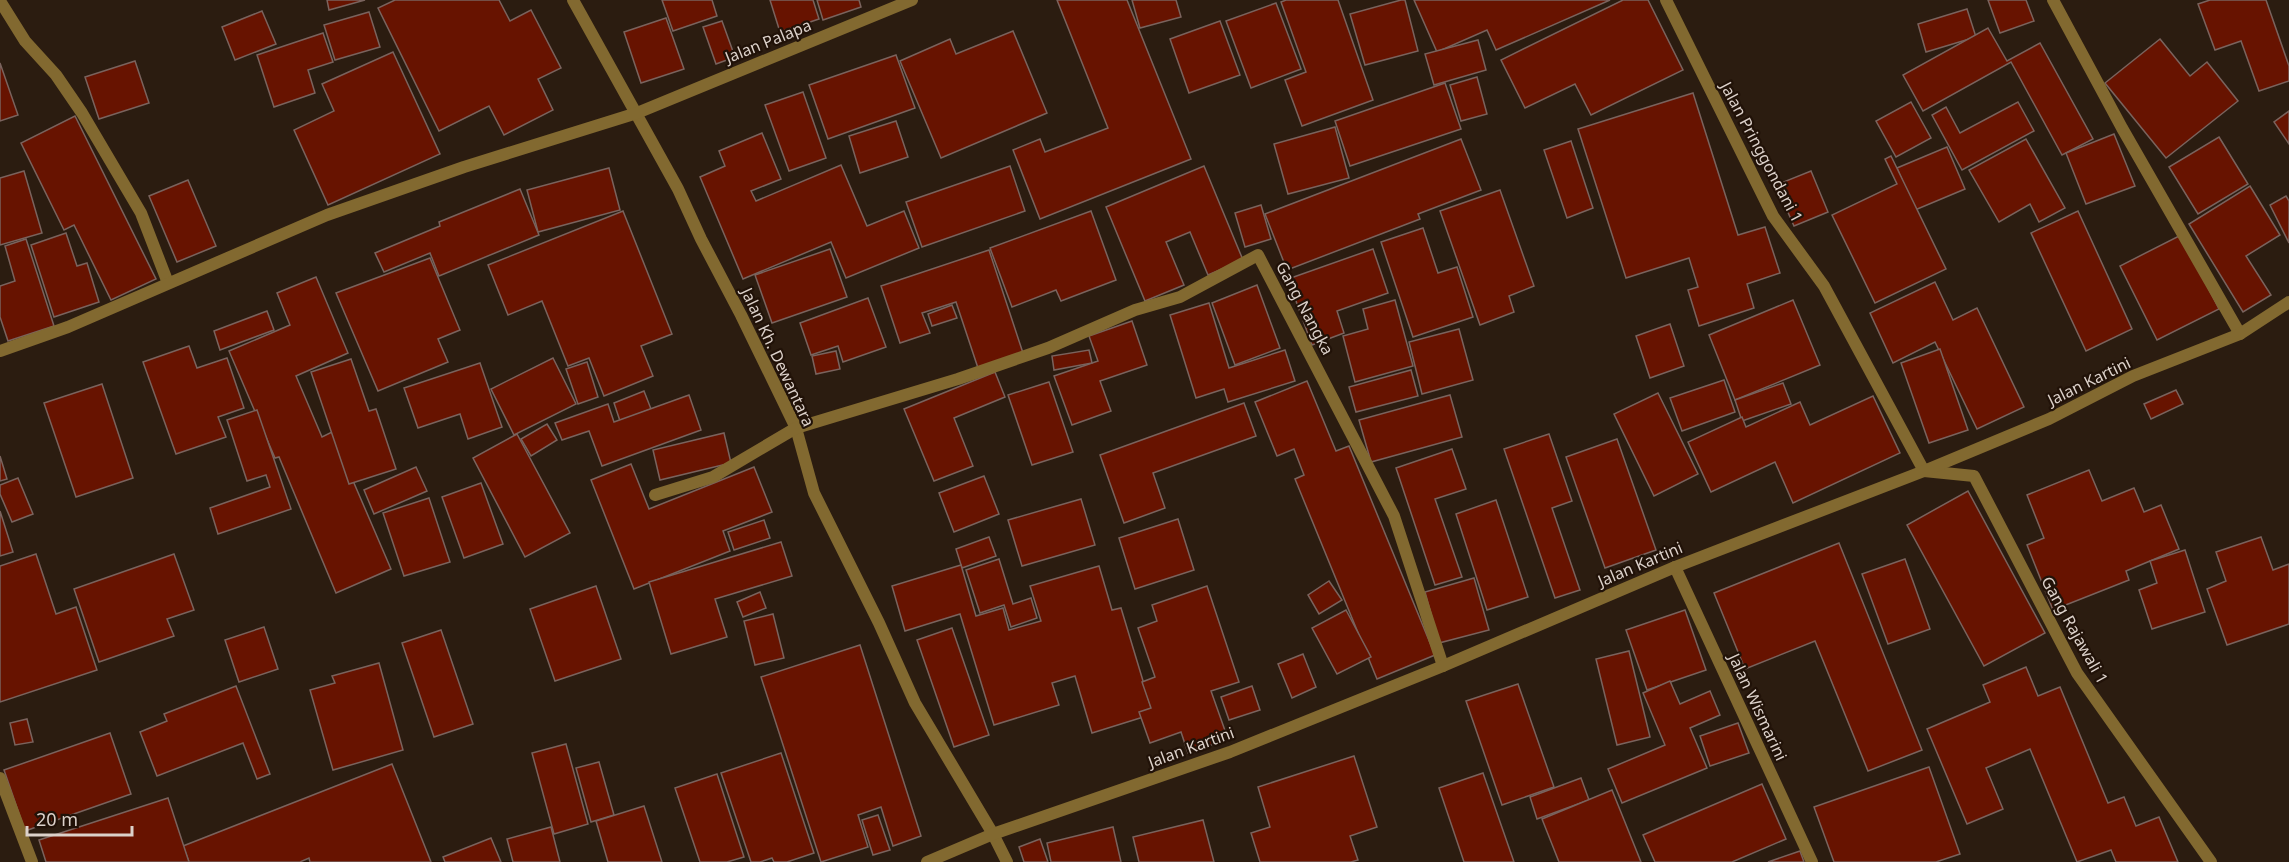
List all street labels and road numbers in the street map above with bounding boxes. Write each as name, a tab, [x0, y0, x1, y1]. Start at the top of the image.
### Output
street label: Jalan Palapa	[720, 14, 814, 69]
street label: Jalan Pringgondani 1	[1715, 76, 1808, 226]
street label: Gang Nangka	[1271, 257, 1339, 359]
street label: Jalan Kh. Dewantara	[735, 282, 820, 430]
street label: Jalan Kartini	[2042, 351, 2134, 411]
street label: Jalan Kartini	[1592, 536, 1686, 592]
street label: Gang Rajawali 1	[2036, 572, 2114, 688]
street label: Jalan Wismarini	[1723, 648, 1792, 764]
street label: Jalan Kartini	[1143, 721, 1237, 773]

